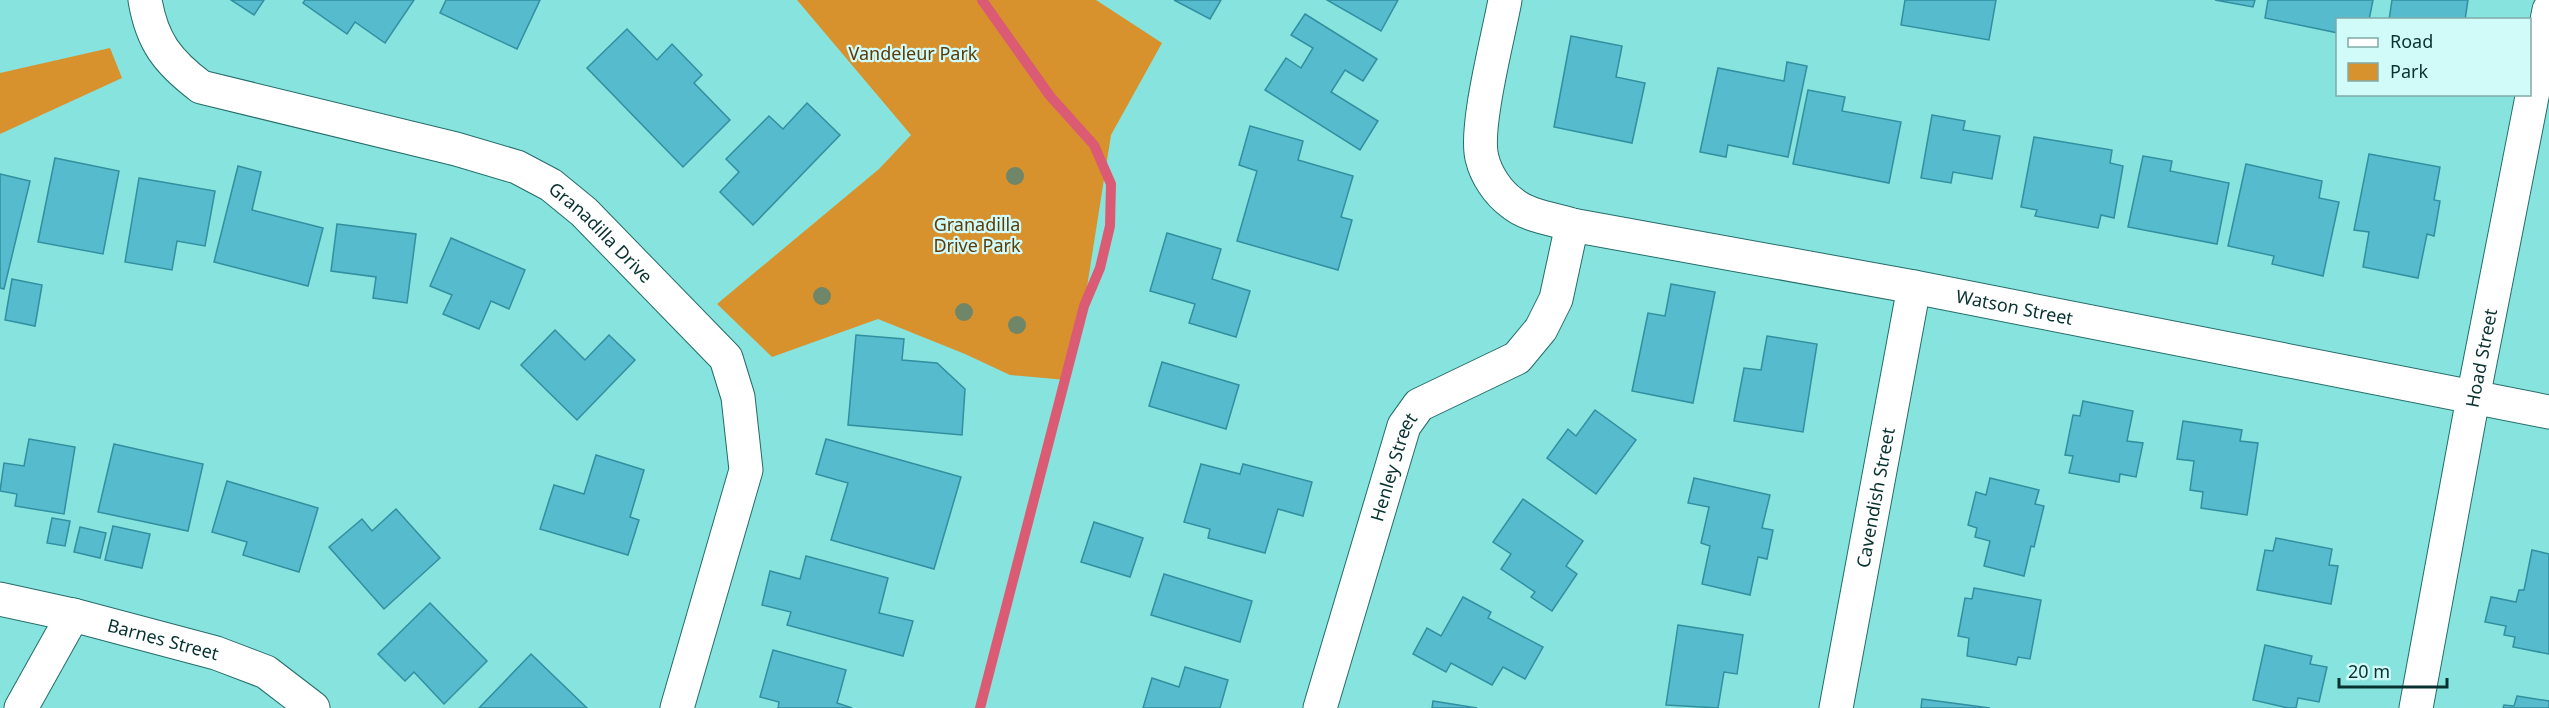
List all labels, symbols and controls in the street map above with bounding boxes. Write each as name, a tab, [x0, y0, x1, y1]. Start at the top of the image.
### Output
legend	[2336, 18, 2531, 96]
text: Road	[2390, 29, 2433, 53]
park label: Vandeleur Park	[849, 41, 978, 65]
text: Park	[2390, 59, 2428, 83]
street label: Granadilla Drive	[544, 176, 658, 288]
park label: Granadilla Drive Park	[933, 212, 1021, 257]
street label: Watson Street	[1954, 284, 2076, 330]
street label: Hoad Street	[2459, 306, 2502, 409]
street label: Henley Street	[1364, 407, 1422, 524]
street label: Cavendish Street	[1850, 425, 1900, 570]
street label: Barnes Street	[105, 613, 222, 665]
scale bar	[2339, 651, 2447, 689]
text: 20 m	[2348, 659, 2390, 683]

